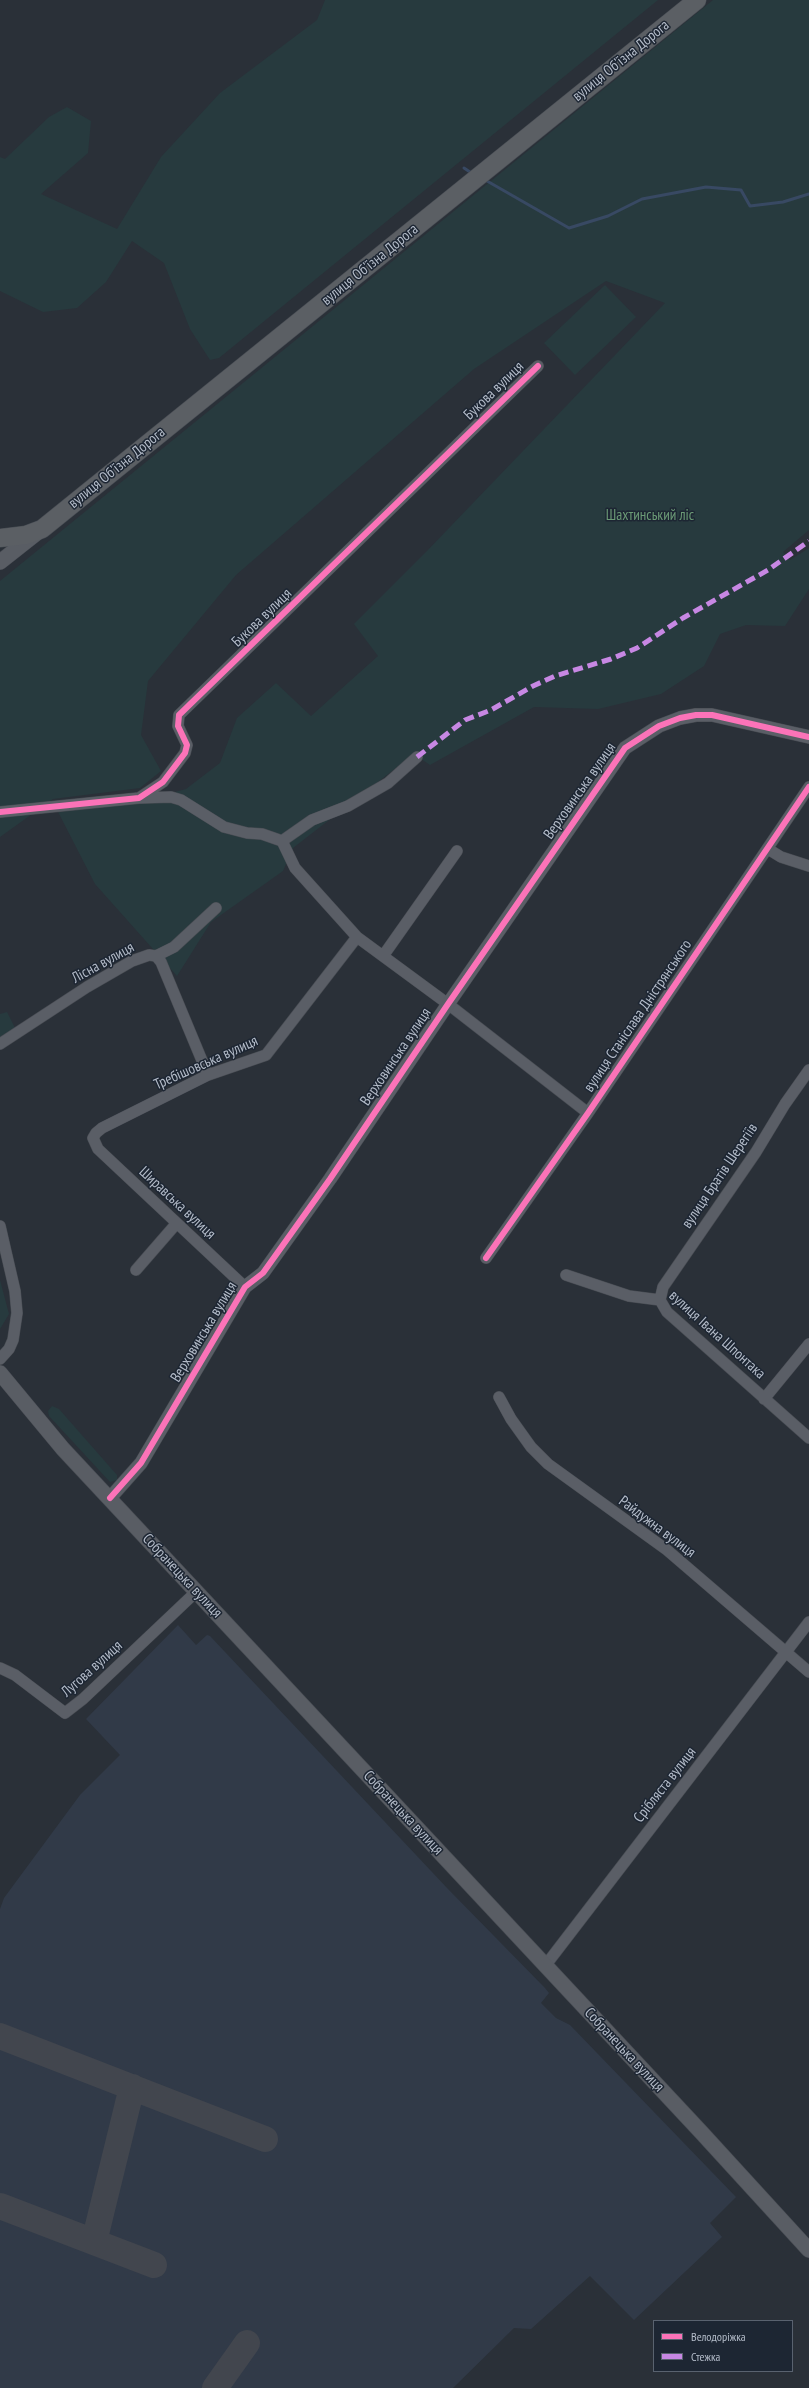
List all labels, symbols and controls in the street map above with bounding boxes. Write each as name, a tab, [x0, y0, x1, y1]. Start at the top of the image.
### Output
street label: вулиця Обʼїзна Дорога	[569, 17, 673, 105]
street label: вулиця Обʼїзна Дорога	[318, 221, 422, 309]
street label: Букова вулиця	[460, 358, 528, 424]
street label: вулиця Обʼїзна Дорога	[65, 424, 169, 512]
park label: Шахтинський ліс	[606, 507, 694, 525]
street label: Букова вулиця	[228, 585, 296, 651]
street label: Верховинська вулиця	[540, 739, 620, 843]
street label: вулиця Станіслава Дністрянського	[580, 936, 696, 1096]
street label: Лісна вулиця	[69, 939, 137, 987]
street label: Верховинська вулиця	[357, 1005, 435, 1109]
street label: Требішовська вулиця	[151, 1032, 261, 1094]
street label: вулиця Братів Шерегіїв	[678, 1120, 762, 1232]
street label: Ширавська вулиця	[135, 1163, 219, 1243]
street label: Верховинська вулиця	[167, 1279, 241, 1385]
street label: вулиця Івана Шпонтака	[665, 1287, 769, 1383]
street label: Райдужна вулиця	[615, 1492, 699, 1562]
street label: Собранецька вулиця	[138, 1530, 226, 1622]
street label: Лугова вулиця	[58, 1637, 126, 1701]
street label: Срібляста вулиця	[630, 1744, 700, 1826]
street label: Собранецька вулиця	[359, 1767, 447, 1859]
street label: Собранецька вулиця	[580, 2004, 668, 2096]
legend	[653, 2320, 793, 2372]
text: Велодоріжка	[691, 2329, 746, 2344]
text: Стежка	[691, 2349, 720, 2364]

